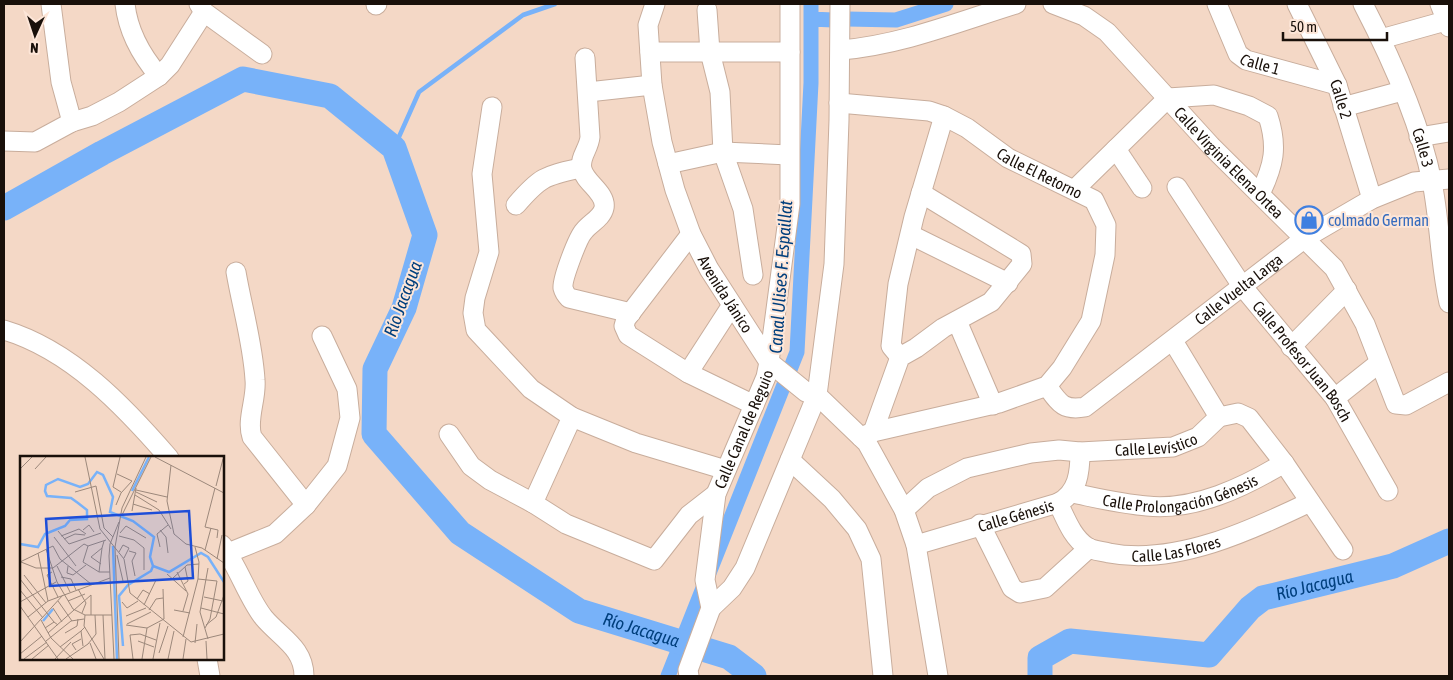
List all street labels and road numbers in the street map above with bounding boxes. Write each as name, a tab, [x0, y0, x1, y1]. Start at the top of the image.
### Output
street label: Calle 1	[1236, 50, 1282, 78]
street label: Calle 2	[1327, 76, 1356, 121]
street label: Calle Virginia Elena Ortea	[1171, 103, 1287, 222]
street label: Calle 3	[1409, 126, 1437, 169]
street label: Calle El Retorno	[993, 144, 1085, 202]
street label: Calle Vuelta Larga	[1191, 250, 1286, 328]
street label: Avenida Jánico	[695, 253, 757, 336]
street label: Calle Profesor Juan Bosch	[1249, 297, 1355, 425]
street label: Calle Canal de Reguio	[710, 369, 776, 491]
street label: Calle Levístico	[1114, 429, 1200, 459]
street label: Calle Prolongación Génesis	[1101, 470, 1261, 516]
street label: Calle Génesis	[976, 496, 1056, 535]
street label: Calle Las Flores	[1132, 532, 1223, 565]

